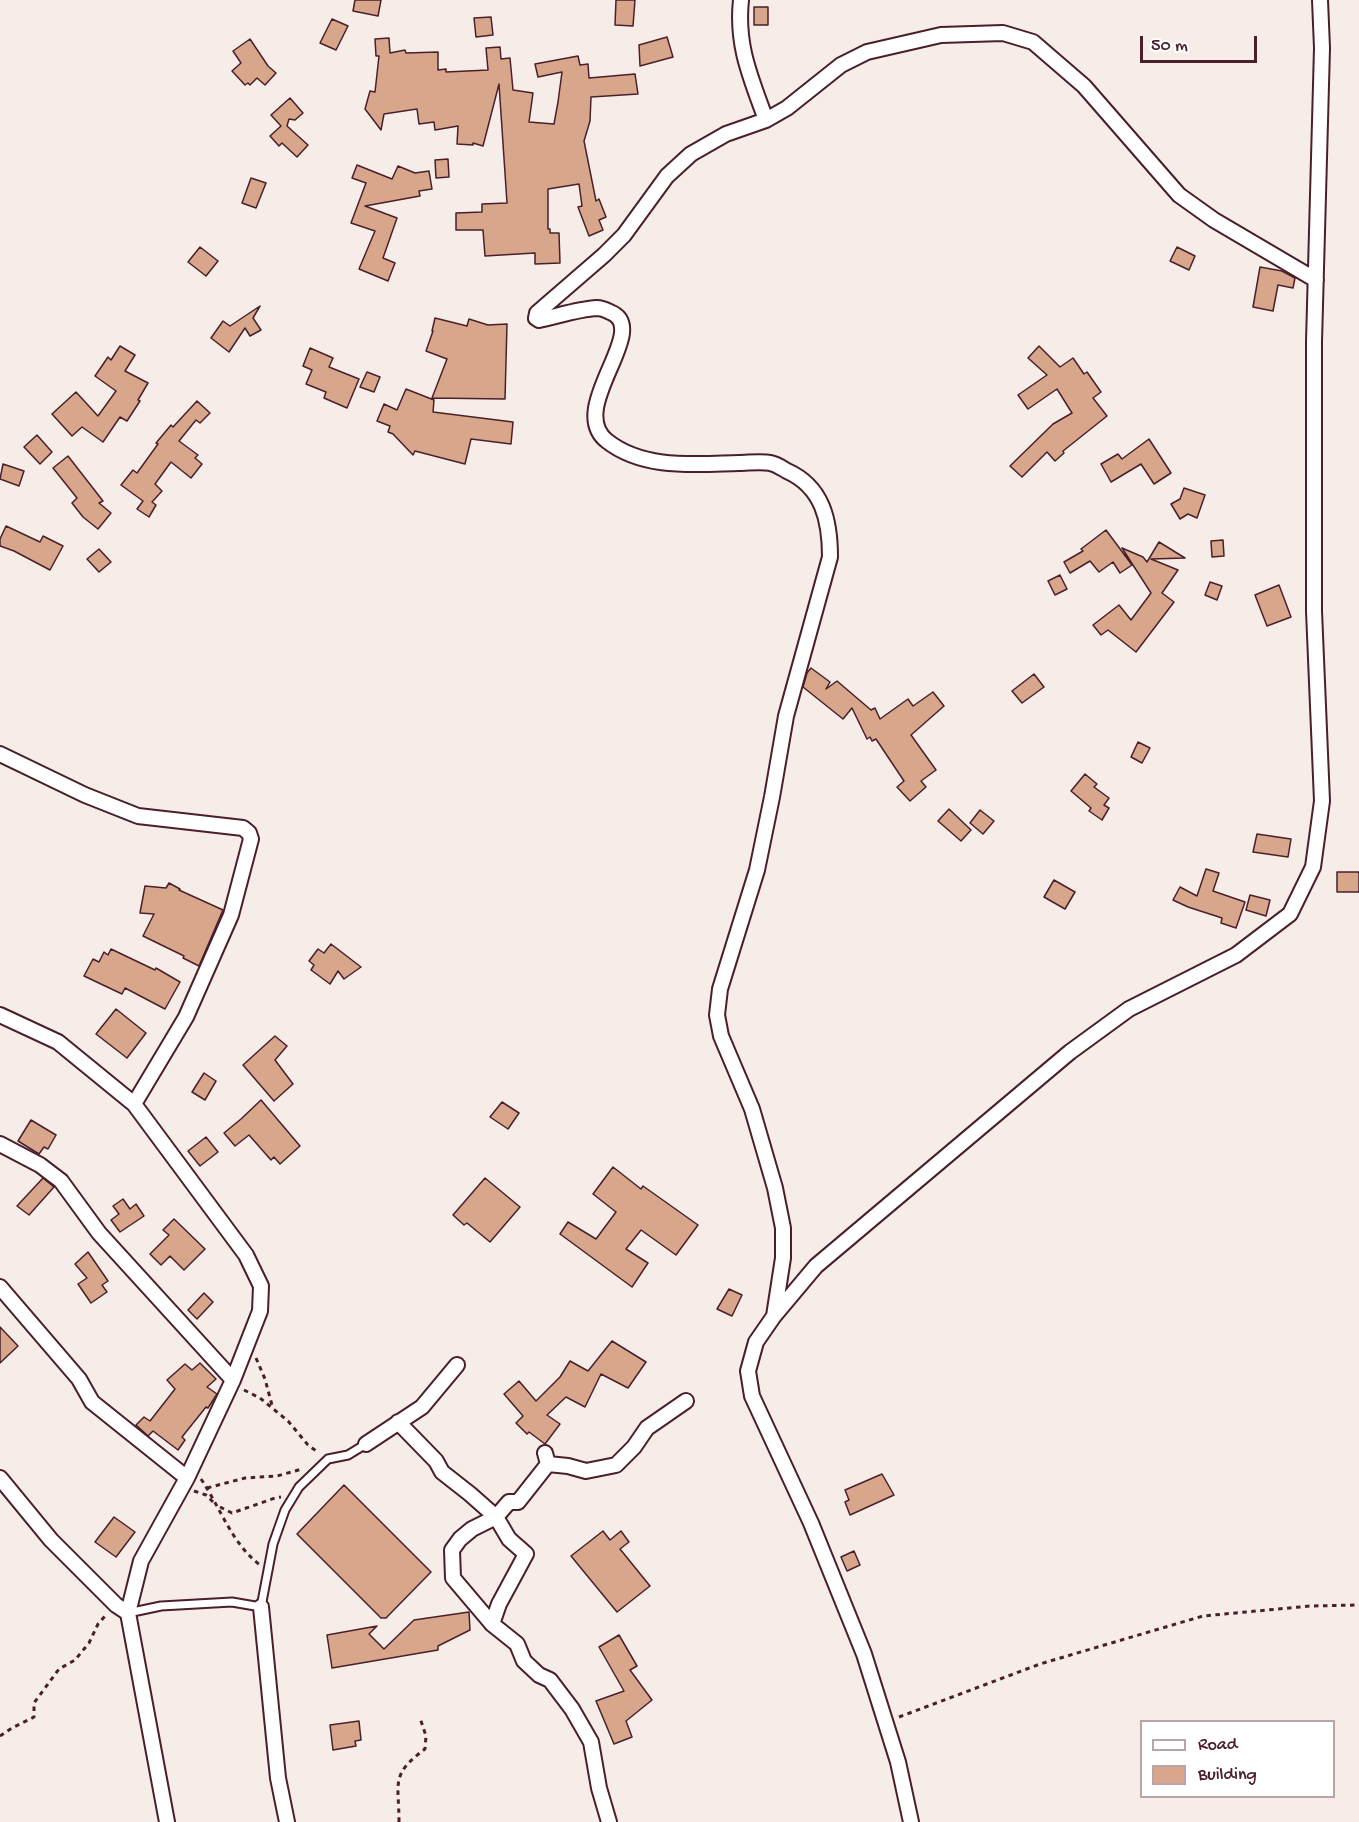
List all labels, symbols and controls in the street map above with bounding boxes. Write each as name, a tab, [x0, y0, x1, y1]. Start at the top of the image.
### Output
scale bar	[1143, 24, 1260, 62]
text: 50 m	[1151, 36, 1188, 57]
legend	[1140, 1720, 1335, 1798]
text: Road	[1198, 1735, 1237, 1756]
text: Building	[1198, 1765, 1257, 1786]

